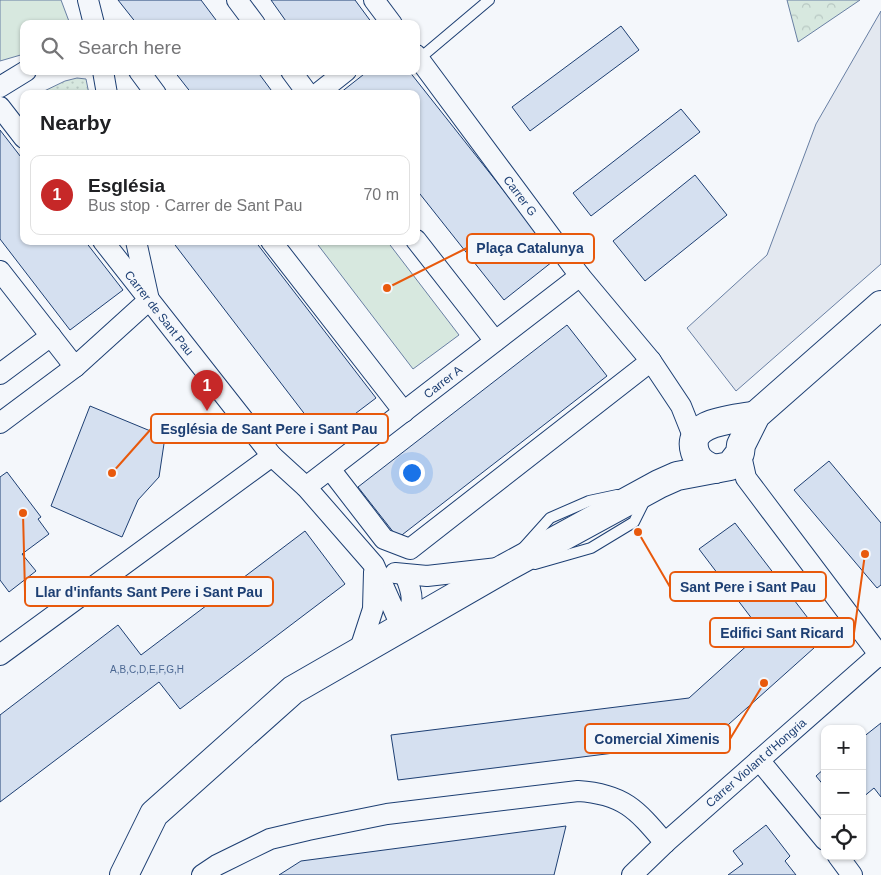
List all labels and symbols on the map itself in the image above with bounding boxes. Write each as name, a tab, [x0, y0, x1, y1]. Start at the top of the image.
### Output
street label: Carrer G	[500, 173, 540, 219]
callout: Plaça Catalunya	[467, 234, 594, 263]
text: Plaça Catalunya	[476, 240, 584, 256]
street label: Carrer de Sant Pau	[122, 268, 196, 358]
street label: Carrer A	[421, 363, 465, 401]
pin: 1	[191, 370, 223, 411]
callout: Església de Sant Pere i Sant Pau	[151, 414, 388, 443]
text: Església de Sant Pere i Sant Pau	[160, 421, 378, 437]
your location	[399, 460, 425, 486]
callout: Sant Pere i Sant Pau	[670, 572, 826, 601]
callout: Llar d'infants Sant Pere i Sant Pau	[25, 577, 273, 606]
text: Sant Pere i Sant Pau	[680, 579, 816, 595]
text: Llar d'infants Sant Pere i Sant Pau	[35, 584, 263, 600]
callout: Edifici Sant Ricard	[710, 618, 854, 647]
text: Edifici Sant Ricard	[720, 625, 844, 641]
house number: A,B,C,D,E,F,G,H	[110, 664, 184, 675]
street label: Carrer Violant d'Hongria	[703, 715, 809, 810]
callout: Comercial Ximenis	[585, 724, 730, 753]
text: Comercial Ximenis	[594, 731, 720, 747]

